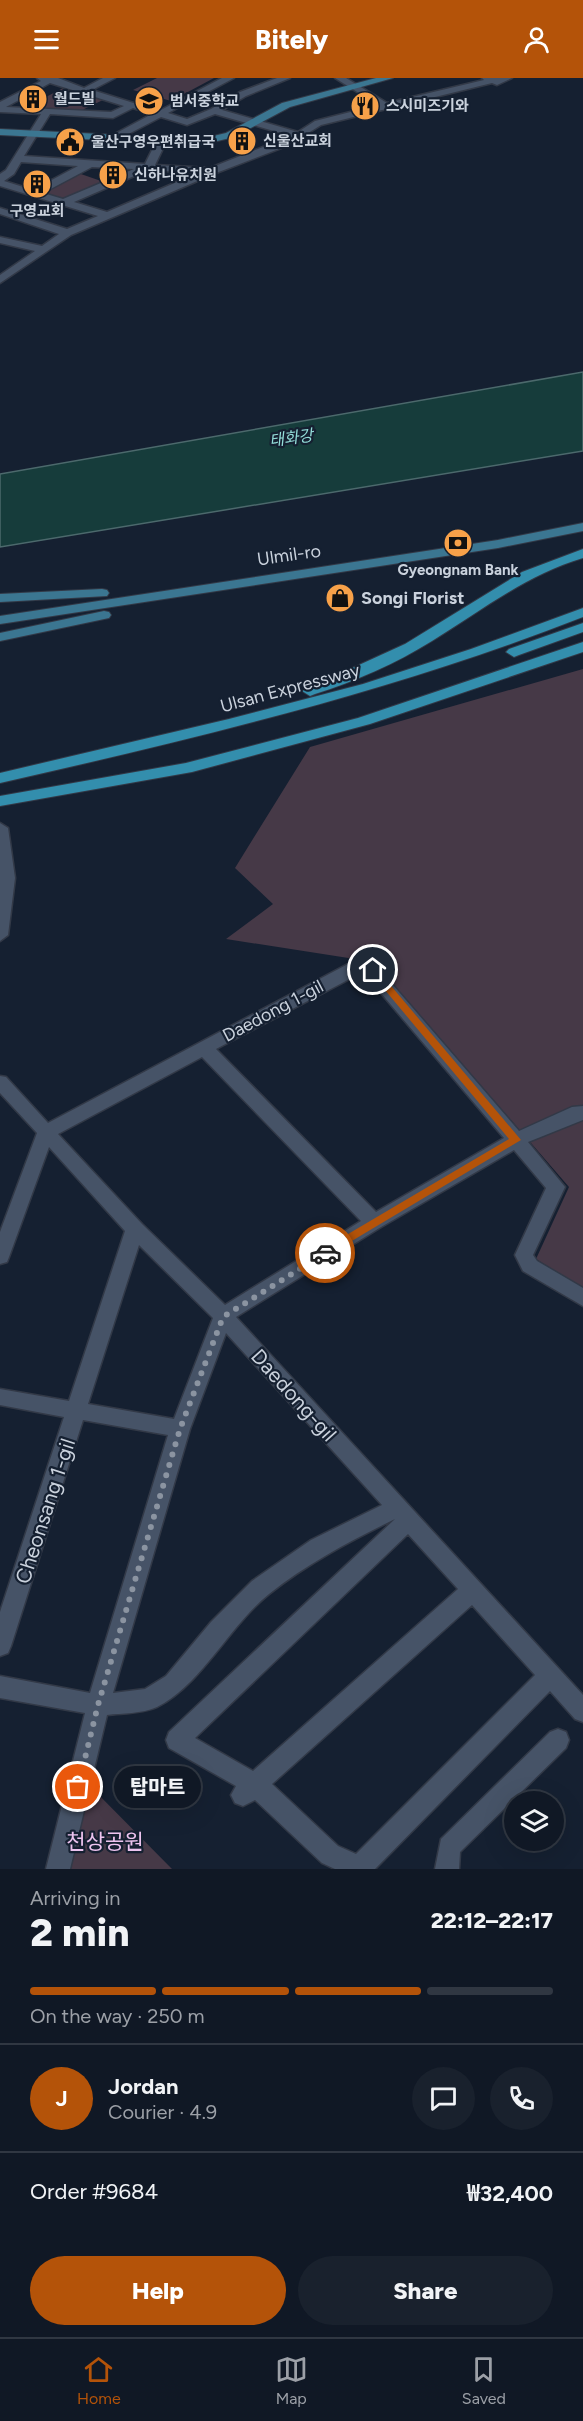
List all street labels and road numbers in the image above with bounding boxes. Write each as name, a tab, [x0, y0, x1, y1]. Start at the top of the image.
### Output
street label: Ulmil-ro	[256, 540, 322, 570]
street label: Ulsan Expressway	[218, 659, 363, 717]
street label: Daedong 1-gil	[219, 975, 327, 1047]
street label: Daedong-gil	[246, 1344, 342, 1446]
street label: Cheonsang 1-gil	[10, 1435, 80, 1587]

